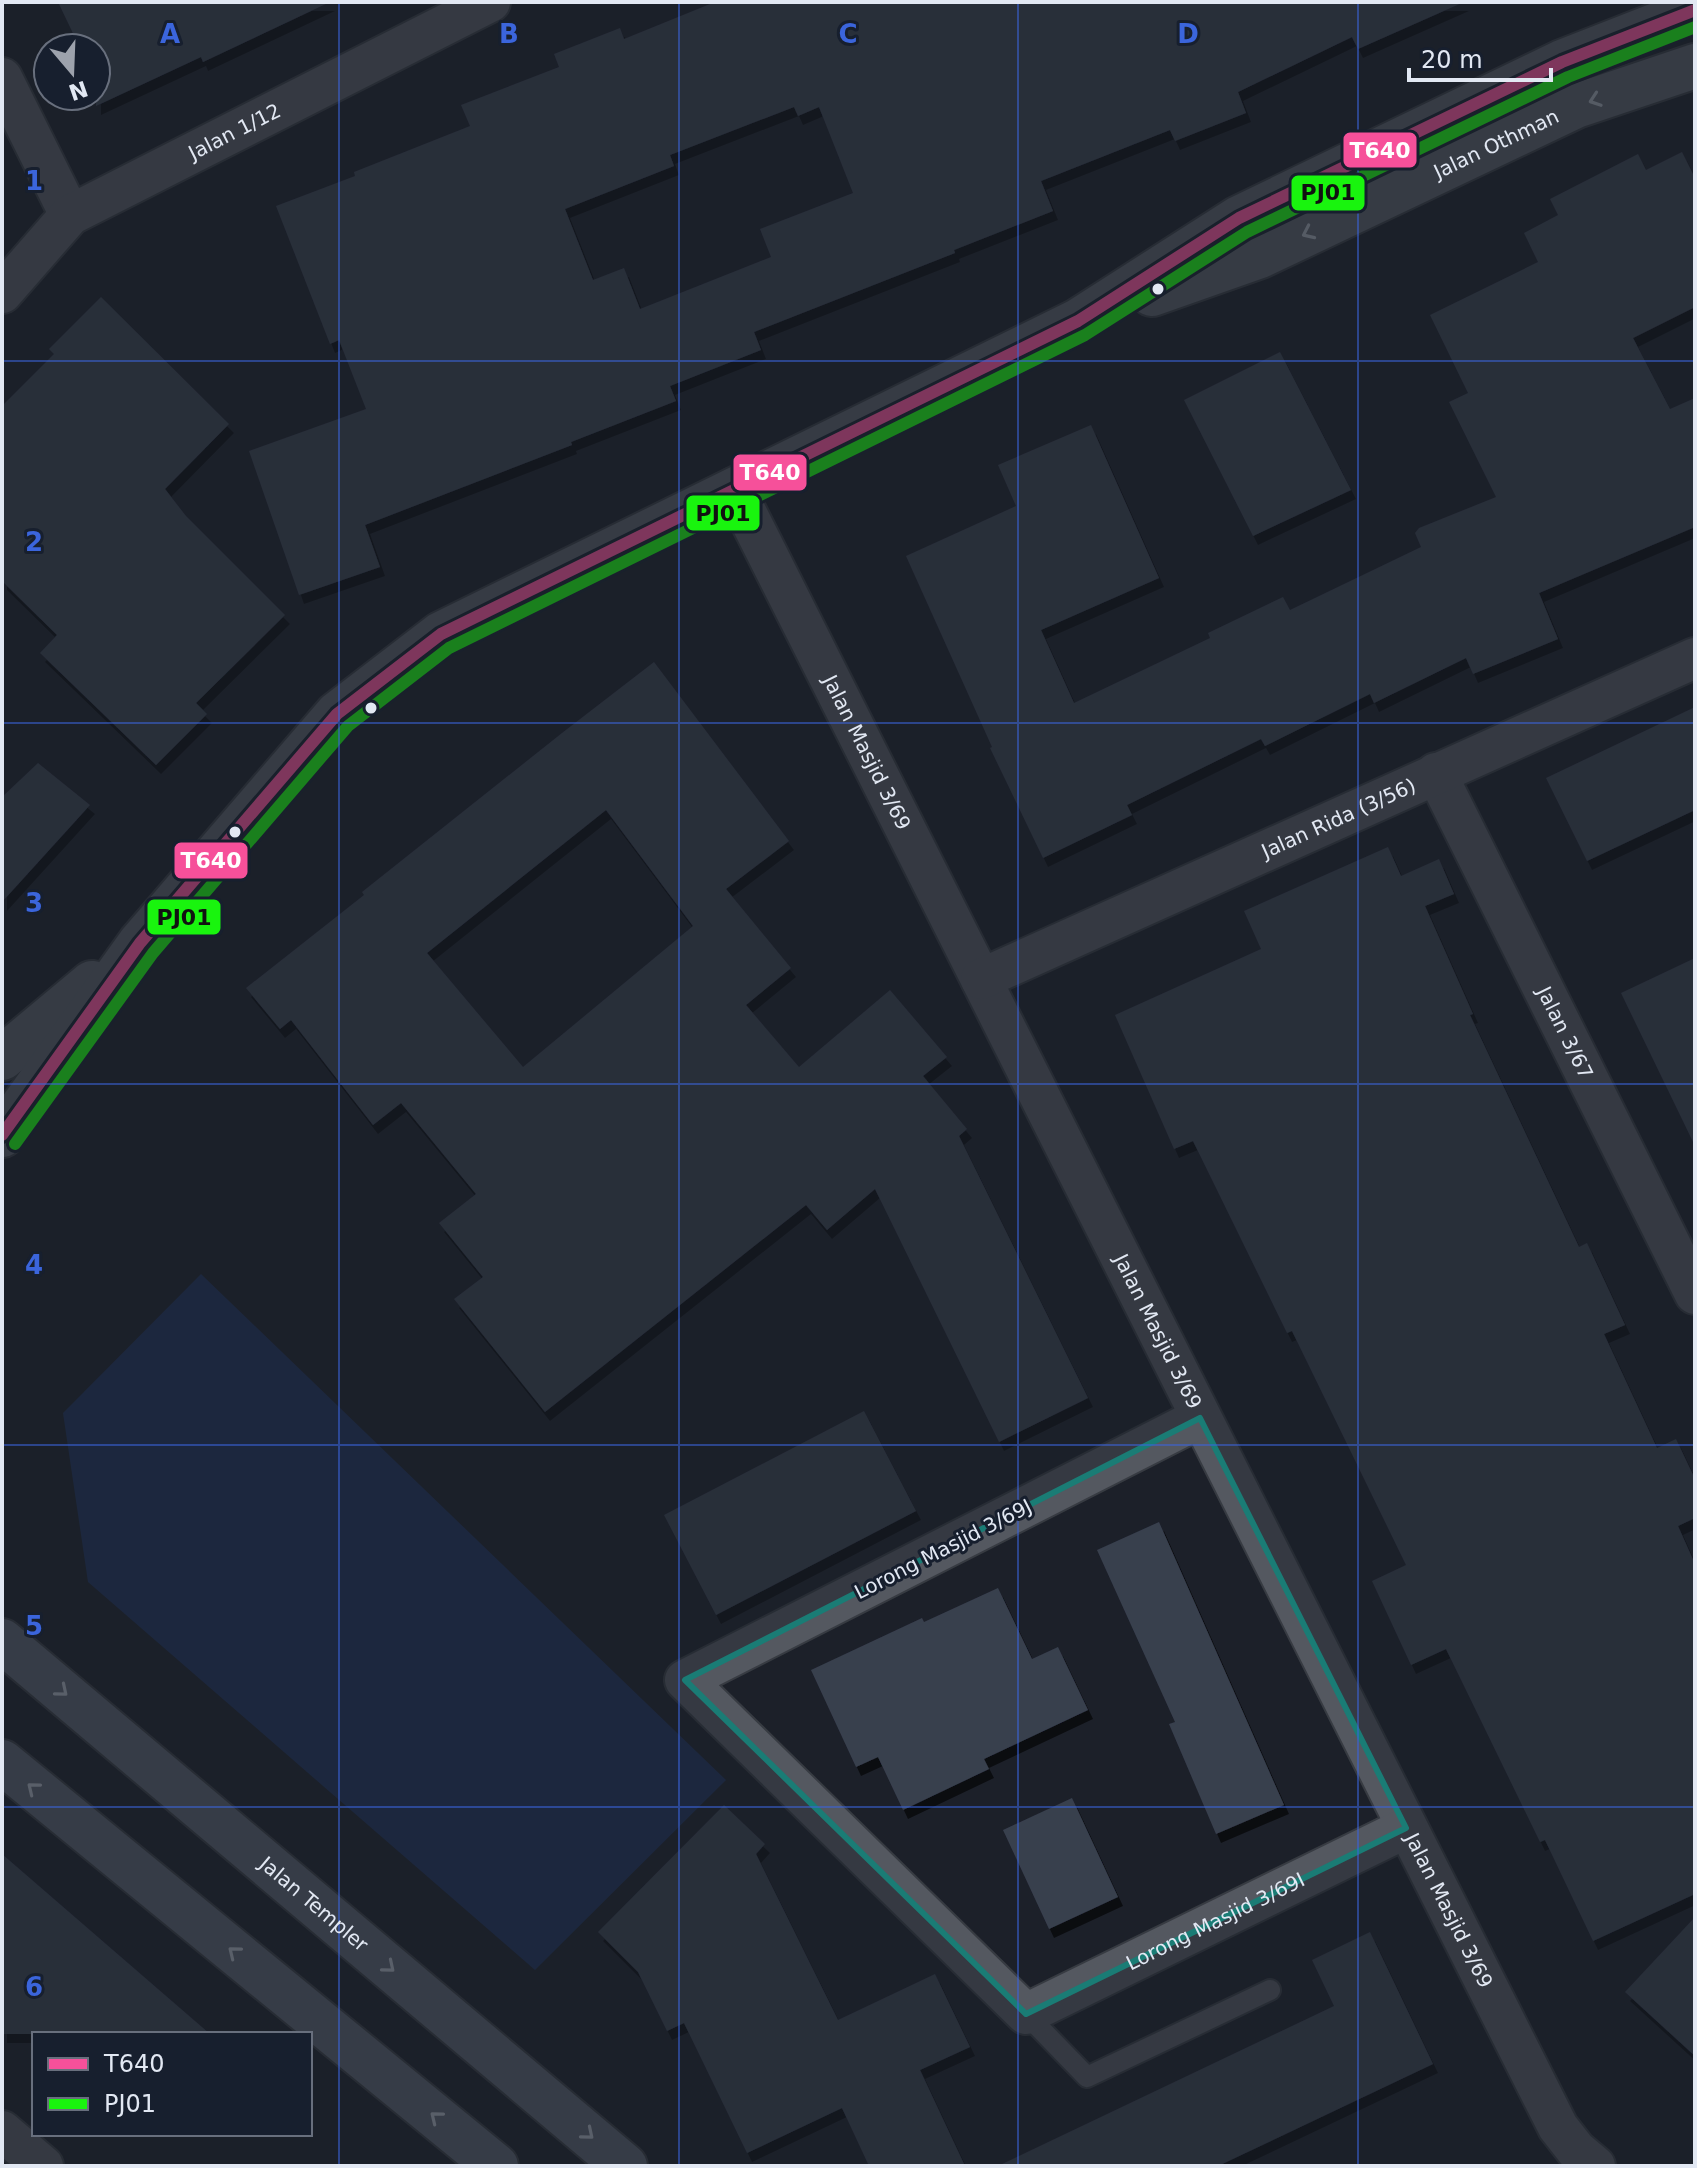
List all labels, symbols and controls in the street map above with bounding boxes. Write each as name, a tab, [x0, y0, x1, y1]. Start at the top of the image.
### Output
text: A	[160, 19, 180, 49]
text: B	[499, 19, 519, 49]
text: C	[838, 19, 858, 49]
text: D	[1177, 19, 1199, 49]
north arrow	[32, 32, 112, 112]
scale bar	[1409, 32, 1551, 82]
text: 20 m	[1421, 46, 1483, 74]
text: N	[66, 76, 91, 105]
one-way arrow	[1588, 91, 1602, 107]
street label: Jalan 1/12	[183, 98, 285, 166]
street label: Jalan Othman	[1428, 104, 1563, 185]
line badge: T640	[1342, 131, 1418, 169]
text: T640	[1350, 138, 1410, 163]
text: 1	[25, 166, 43, 196]
line badge: PJ01	[1290, 174, 1366, 212]
text: PJ01	[1301, 180, 1355, 205]
one-way arrow	[1302, 223, 1316, 239]
unlabelled marker	[1150, 281, 1166, 297]
line badge: T640	[732, 453, 808, 492]
text: T640	[740, 460, 800, 485]
line badge: PJ01	[685, 494, 761, 532]
text: PJ01	[696, 501, 750, 526]
text: 2	[25, 527, 43, 557]
street label: Jalan Masjid 3/69	[817, 669, 916, 834]
unlabelled marker	[363, 700, 379, 716]
street label: Jalan Rida (3/56)	[1256, 773, 1419, 864]
unlabelled marker	[227, 824, 243, 840]
line badge: T640	[173, 841, 249, 880]
text: T640	[181, 848, 241, 873]
text: 3	[25, 888, 43, 918]
line badge: PJ01	[146, 898, 222, 936]
text: PJ01	[157, 905, 211, 930]
street label: Jalan 3/67	[1531, 981, 1598, 1083]
street label: Jalan Masjid 3/69	[1108, 1248, 1207, 1413]
text: 4	[25, 1250, 43, 1280]
street label: Lorong Masjid 3/69J	[850, 1494, 1036, 1604]
text: 5	[25, 1611, 43, 1641]
one-way arrow	[52, 1681, 67, 1696]
one-way arrow	[27, 1783, 42, 1797]
street label: Jalan Masjid 3/69	[1399, 1827, 1498, 1992]
street label: Jalan Templer	[253, 1850, 374, 1957]
street label: Lorong Masjid 3/69I	[1122, 1867, 1309, 1975]
one-way arrow	[229, 1947, 243, 1962]
one-way arrow	[379, 1957, 394, 1972]
text: 6	[25, 1972, 43, 2002]
legend	[32, 2032, 312, 2136]
text: T640	[103, 2050, 164, 2078]
text: PJ01	[104, 2090, 156, 2118]
one-way arrow	[430, 2112, 445, 2126]
one-way arrow	[578, 2124, 593, 2139]

